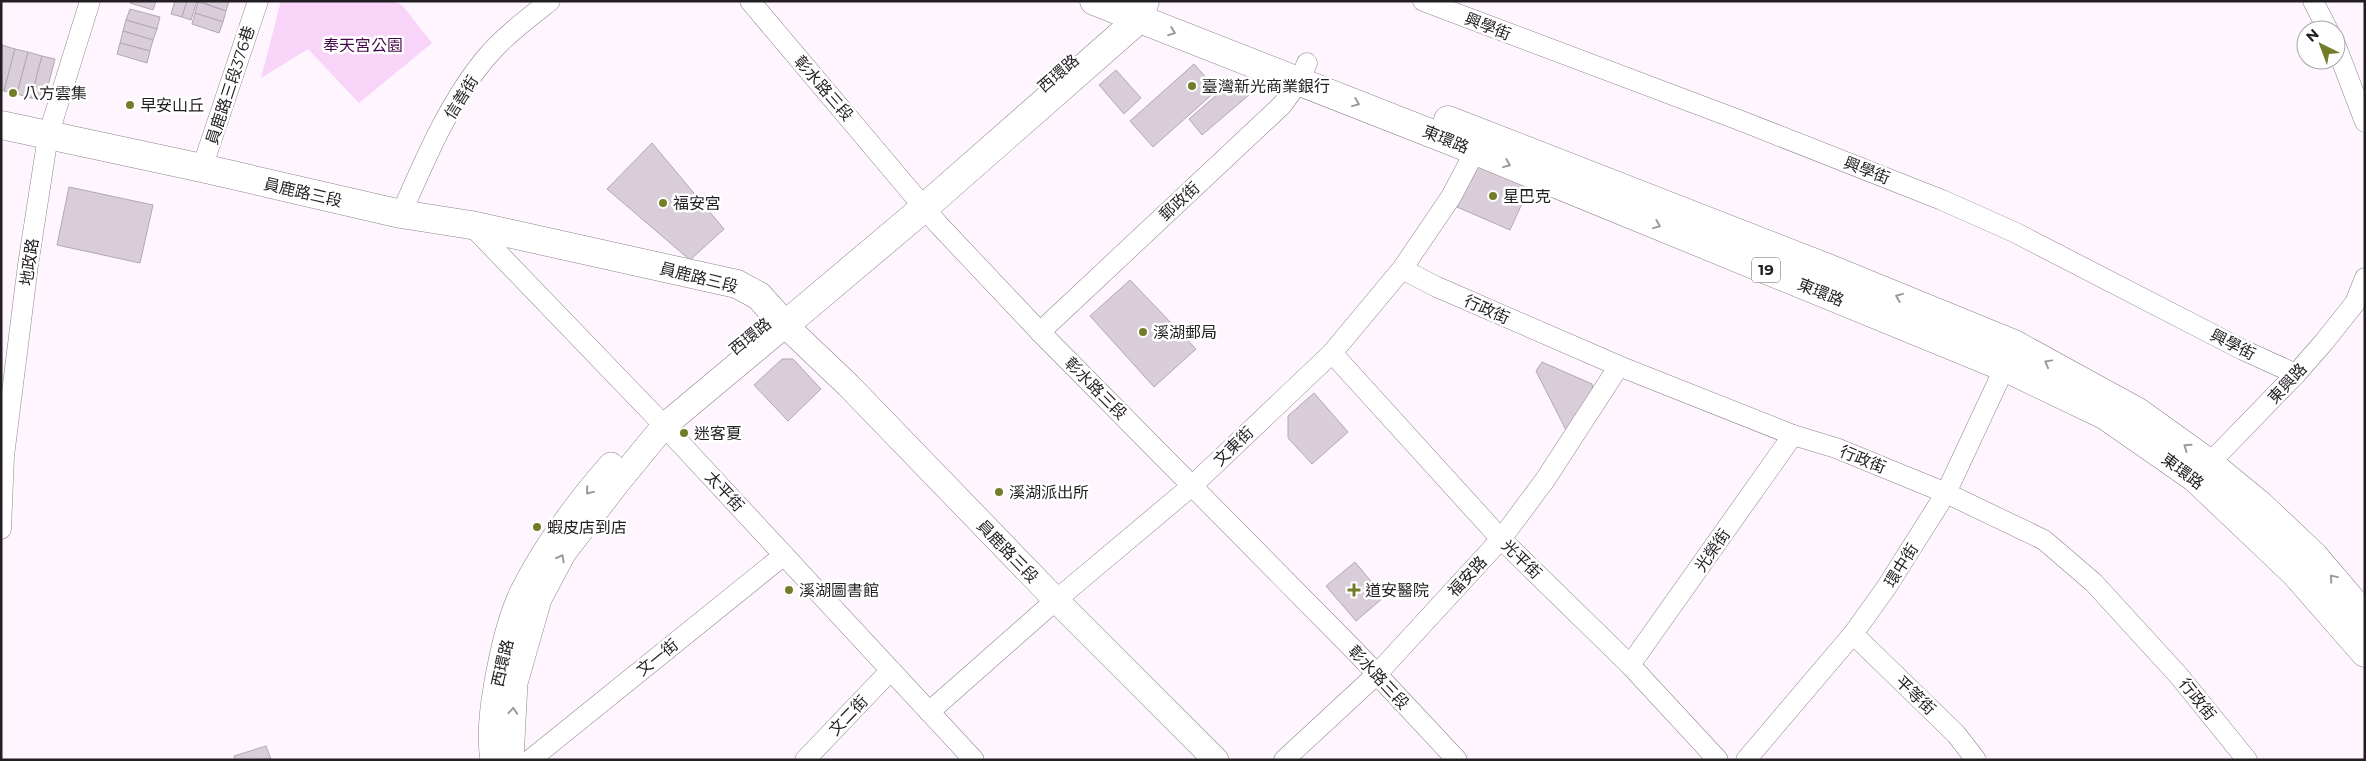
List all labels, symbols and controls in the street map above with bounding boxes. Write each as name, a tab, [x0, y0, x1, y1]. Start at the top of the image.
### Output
street label: 興學街	[1462, 9, 1514, 44]
north arrow	[2296, 20, 2346, 70]
street label: 員鹿路三段376巷	[202, 23, 259, 147]
one-way arrow	[1167, 25, 1176, 36]
text: N	[2302, 25, 2323, 46]
park label: 奉天宮公園	[323, 36, 403, 55]
street label: 西環路	[1034, 50, 1083, 96]
street label: 彰水路三段	[790, 52, 857, 125]
street label: 信善街	[441, 72, 482, 123]
place label: 臺灣新光商業銀行	[1202, 77, 1330, 96]
marker: 臺灣新光商業銀行	[1186, 80, 1198, 92]
place label: 八方雲集	[23, 84, 87, 103]
marker: 八方雲集	[7, 87, 19, 99]
place label: 早安山丘	[140, 96, 204, 115]
one-way arrow	[1351, 96, 1360, 107]
marker: 早安山丘	[124, 99, 136, 111]
street label: 東環路	[1420, 122, 1472, 157]
street label: 興學街	[1841, 153, 1893, 188]
one-way arrow	[1502, 158, 1511, 168]
street label: 員鹿路三段	[262, 174, 344, 211]
street label: 郵政街	[1155, 178, 1203, 225]
place label: 星巴克	[1503, 187, 1551, 206]
marker: 星巴克	[1487, 190, 1499, 202]
place label: 福安宮	[673, 194, 721, 213]
marker: 福安宮	[657, 197, 669, 209]
one-way arrow	[1652, 219, 1661, 230]
street label: 地政路	[17, 237, 42, 287]
road number: 19	[1752, 258, 1780, 282]
street label: 員鹿路三段	[658, 259, 740, 296]
street label: 東環路	[1795, 275, 1847, 310]
street label: 行政街	[1461, 291, 1513, 328]
one-way arrow	[1896, 293, 1904, 303]
street label: 西環路	[726, 314, 775, 359]
place label: 溪湖郵局	[1153, 323, 1217, 342]
street label: 興學街	[2207, 325, 2258, 364]
marker: 溪湖郵局	[1137, 326, 1149, 338]
street label: 彰水路三段	[1061, 353, 1131, 423]
one-way arrow	[2044, 359, 2053, 369]
street label: 東興路	[2264, 359, 2311, 407]
street label: 文東街	[1209, 423, 1257, 470]
place label: 迷客夏	[694, 424, 742, 443]
marker: 迷客夏	[678, 427, 690, 439]
street label: 行政街	[1837, 442, 1889, 477]
one-way arrow	[2183, 444, 2192, 453]
street label: 東環路	[2158, 449, 2208, 493]
street label: 太平街	[701, 467, 748, 515]
place label: 溪湖派出所	[1009, 483, 1089, 502]
one-way arrow	[585, 486, 594, 495]
marker: 溪湖派出所	[993, 486, 1005, 498]
street label: 員鹿路三段	[973, 516, 1042, 587]
place label: 蝦皮店到店	[547, 518, 627, 537]
marker: 蝦皮店到店	[531, 521, 543, 533]
street label: 光榮街	[1691, 525, 1734, 575]
street label: 光平街	[1498, 536, 1546, 583]
street label: 環中街	[1881, 540, 1922, 591]
street label: 福安路	[1444, 552, 1491, 600]
one-way arrow	[555, 554, 565, 563]
one-way arrow	[2330, 575, 2339, 584]
place label: 溪湖圖書館	[799, 581, 879, 600]
place label: 道安醫院	[1365, 581, 1429, 600]
marker: 道安醫院	[1347, 583, 1361, 597]
marker: 溪湖圖書館	[783, 584, 795, 596]
street label: 文一街	[633, 635, 682, 680]
street label: 西環路	[488, 638, 517, 689]
street label: 彰水路三段	[1344, 642, 1413, 713]
street label: 平等街	[1892, 672, 1940, 719]
street label: 行政街	[2175, 675, 2220, 724]
street label: 文二街	[825, 691, 872, 739]
one-way arrow	[507, 707, 518, 715]

